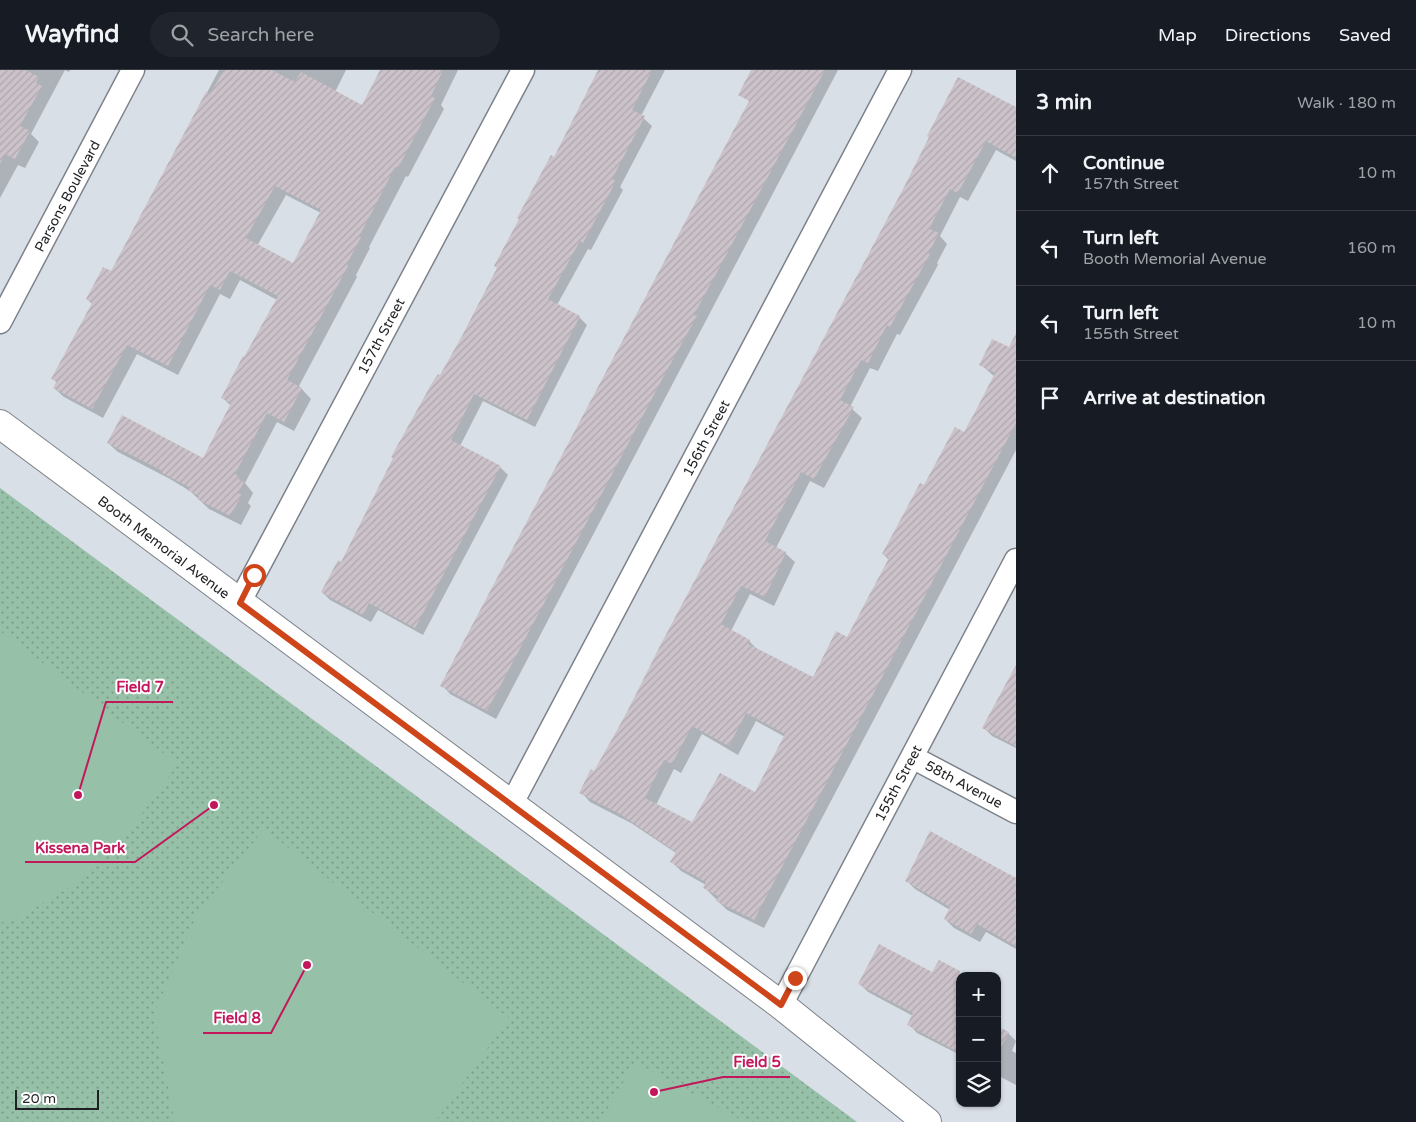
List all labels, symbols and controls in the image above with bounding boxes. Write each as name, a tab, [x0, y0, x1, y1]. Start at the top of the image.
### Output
search box	[150, 12, 500, 57]
text: Wayfind	[25, 20, 120, 49]
icon: search	[168, 21, 196, 49]
text: Search here	[208, 24, 314, 46]
text: Map	[1158, 24, 1197, 46]
text: Directions	[1225, 24, 1311, 46]
text: Saved	[1339, 24, 1391, 46]
text: 3 min	[1036, 90, 1092, 115]
text: Walk · 180 m	[1297, 93, 1396, 113]
street label: Parsons Boulevard	[31, 138, 104, 255]
text: Continue	[1083, 152, 1165, 174]
icon: ahead	[1036, 159, 1064, 187]
text: 10 m	[1357, 163, 1396, 183]
text: 157th Street	[1083, 174, 1179, 194]
text: Turn left	[1083, 227, 1159, 249]
icon: left	[1036, 234, 1064, 262]
text: 160 m	[1347, 238, 1396, 258]
text: Booth Memorial Avenue	[1083, 249, 1267, 269]
street label: 157th Street	[354, 295, 409, 377]
text: Turn left	[1083, 302, 1159, 324]
icon: left	[1036, 309, 1064, 337]
text: 10 m	[1357, 313, 1396, 333]
text: 155th Street	[1083, 324, 1179, 344]
icon: arrive	[1036, 384, 1064, 412]
text: Arrive at destination	[1083, 387, 1266, 409]
street label: 156th Street	[679, 397, 734, 479]
street label: Booth Memorial Avenue	[94, 492, 233, 603]
route start	[243, 564, 266, 587]
callout: Field 7	[106, 672, 173, 702]
text: Field 7	[116, 678, 164, 696]
street label: 155th Street	[871, 742, 926, 824]
street label: 58th Avenue	[922, 757, 1005, 812]
callout: Kissena Park	[25, 832, 135, 862]
text: Kissena Park	[35, 839, 125, 857]
route end	[784, 967, 807, 990]
map controls	[956, 972, 1001, 1107]
button: +	[956, 972, 1001, 1017]
callout: Field 8	[203, 1003, 271, 1033]
text: Field 8	[213, 1009, 261, 1027]
button: −	[956, 1017, 1001, 1062]
callout: Field 5	[723, 1047, 790, 1077]
text: Field 5	[733, 1053, 781, 1071]
button: layers	[956, 1062, 1001, 1107]
scale bar	[15, 1087, 99, 1110]
text: 20 m	[22, 1090, 56, 1107]

